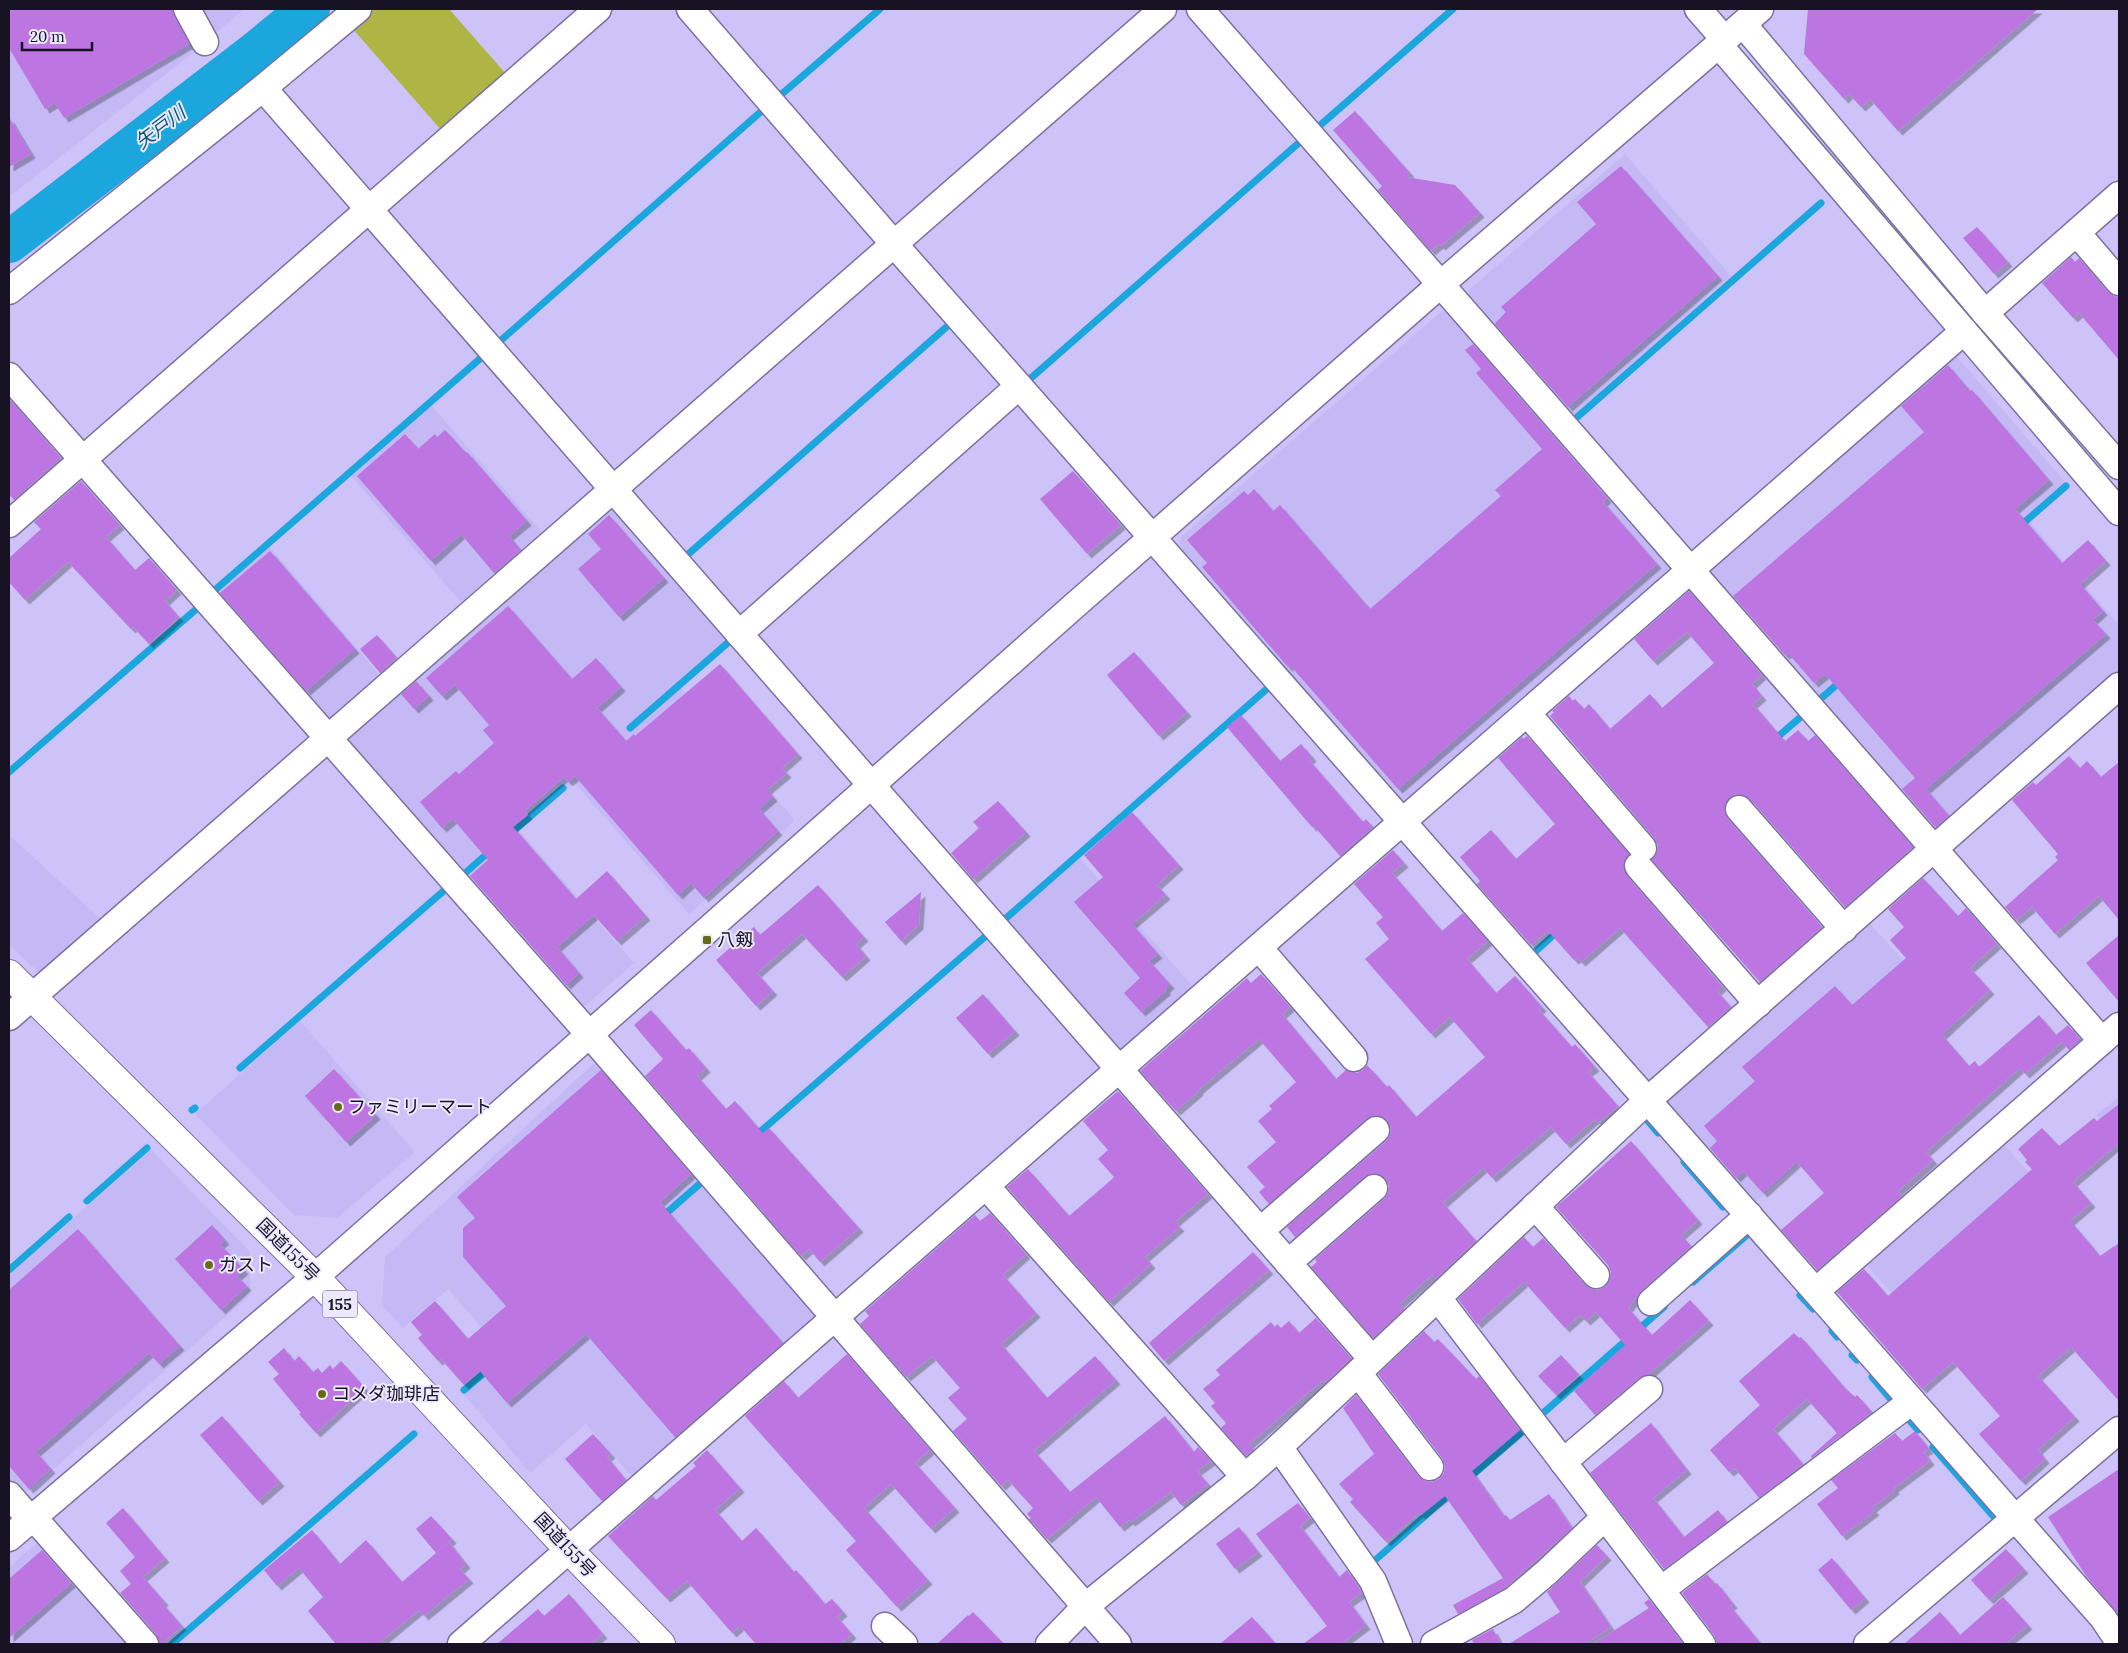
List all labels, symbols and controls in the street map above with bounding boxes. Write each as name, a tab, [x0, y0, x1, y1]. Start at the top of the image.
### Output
scale bar	[22, 20, 92, 52]
text: 20 m	[30, 27, 65, 46]
water label: 矢戸川	[130, 99, 192, 154]
place label: 八剱	[717, 928, 753, 951]
marker: 八剱	[701, 934, 713, 946]
place label: ファミリーマート	[348, 1095, 492, 1118]
marker: ファミリーマート	[332, 1101, 344, 1113]
street label: 国道155号	[252, 1213, 325, 1286]
place label: ガスト	[219, 1253, 273, 1276]
marker: ガスト	[203, 1259, 215, 1271]
road number: 155	[322, 1290, 358, 1318]
place label: コメダ珈琲店	[332, 1382, 440, 1405]
marker: コメダ珈琲店	[316, 1388, 328, 1400]
street label: 国道155号	[530, 1507, 601, 1582]

